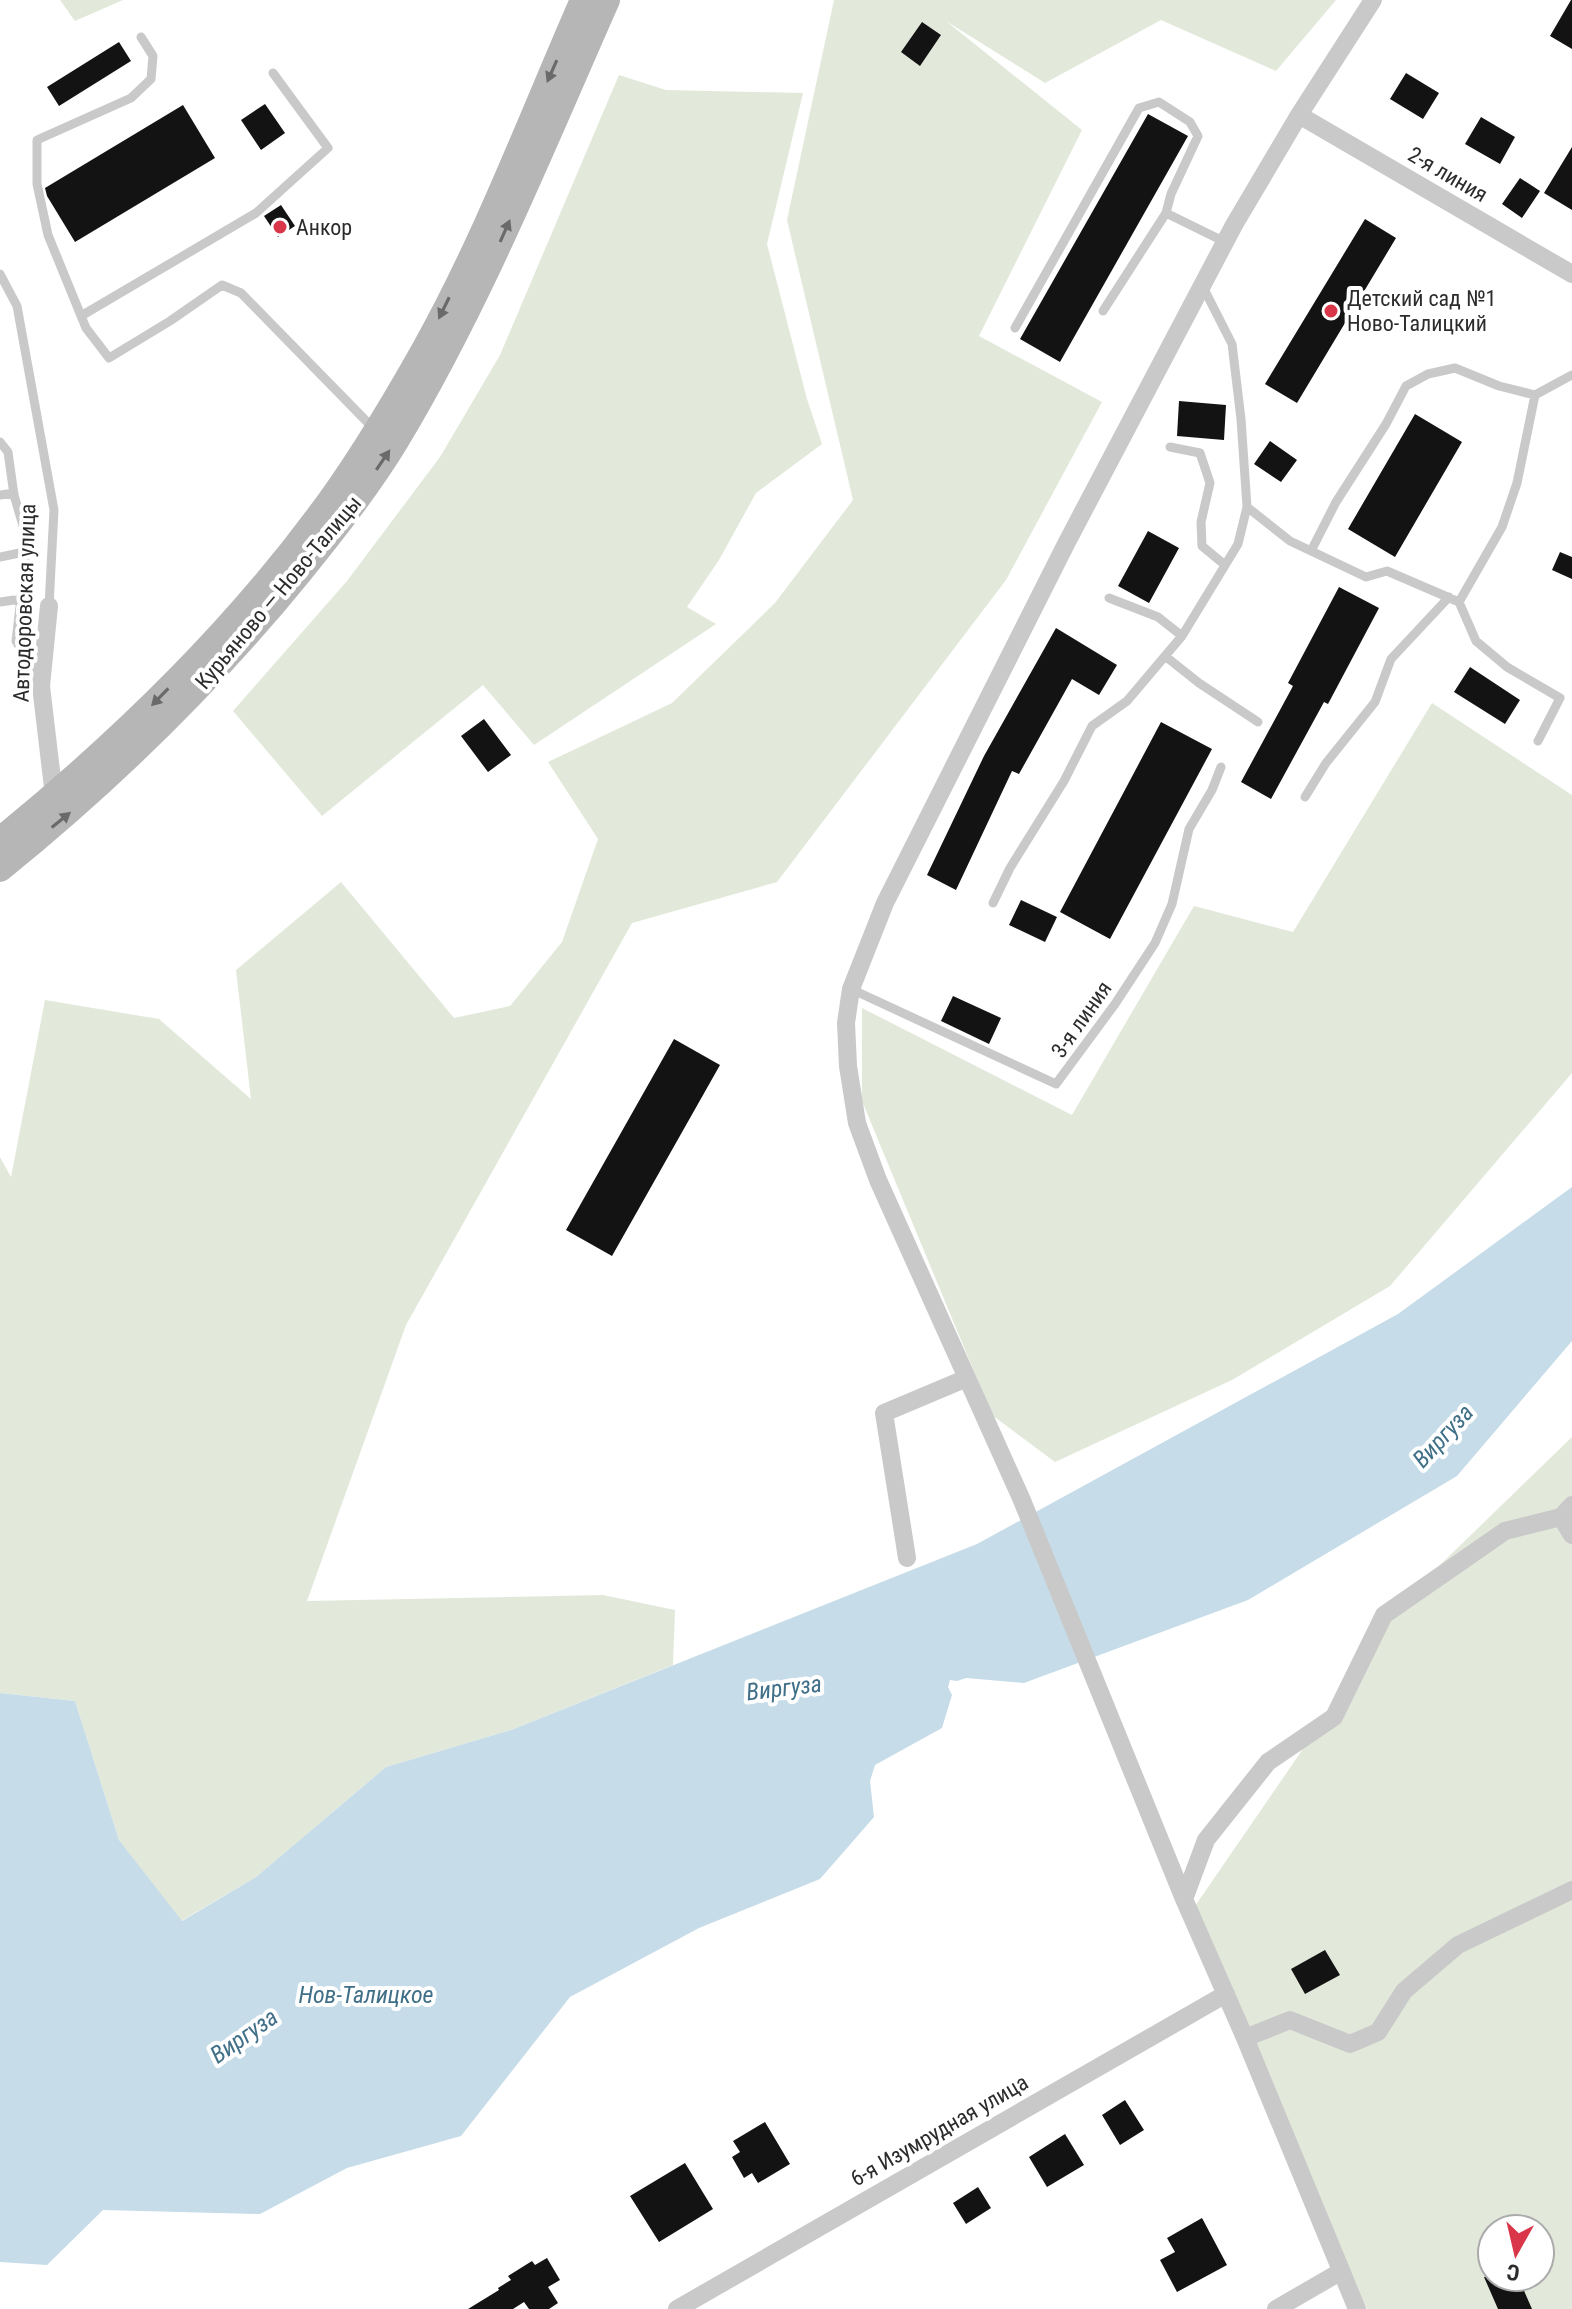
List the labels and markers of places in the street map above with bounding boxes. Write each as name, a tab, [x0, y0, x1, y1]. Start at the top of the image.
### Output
place label: Анкор	[296, 215, 352, 240]
marker: Анкор	[271, 218, 289, 236]
place label: Детский сад №1 Ново-Талицкий	[1347, 286, 1496, 336]
marker: Детский сад №1 Ново-Талицкий	[1322, 302, 1340, 320]

